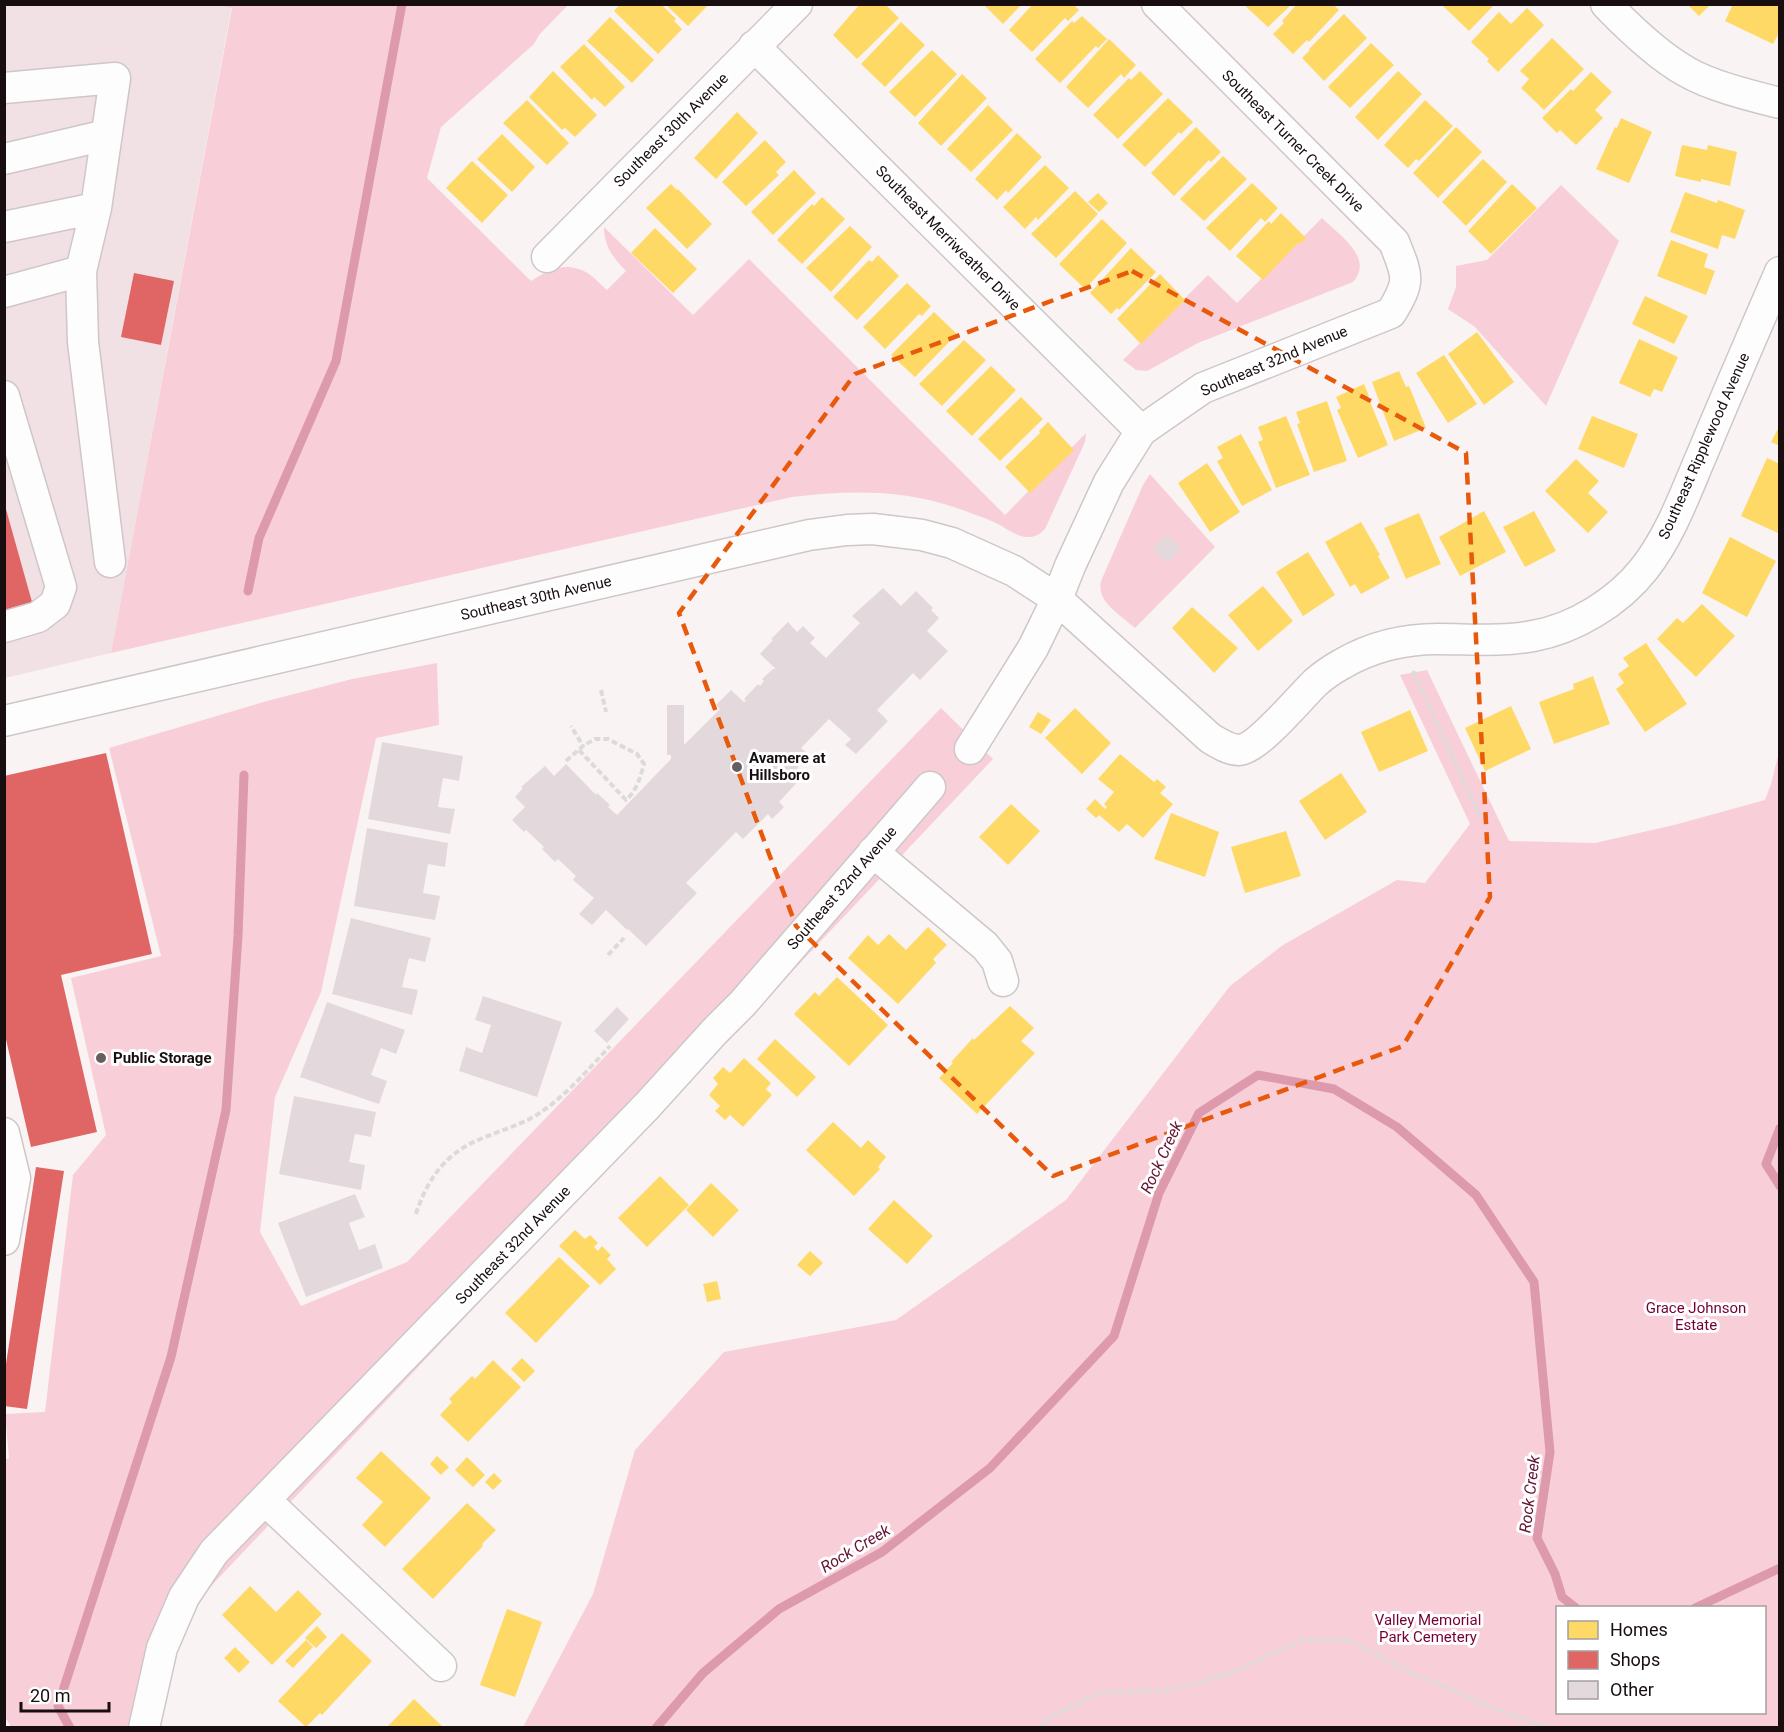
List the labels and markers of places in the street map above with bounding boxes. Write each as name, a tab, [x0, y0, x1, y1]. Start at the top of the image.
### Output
place label: Avamere at Hillsboro	[749, 749, 826, 784]
marker: Avamere at Hillsboro	[730, 760, 744, 774]
place label: Public Storage	[113, 1049, 212, 1067]
marker: Public Storage	[94, 1051, 108, 1065]

